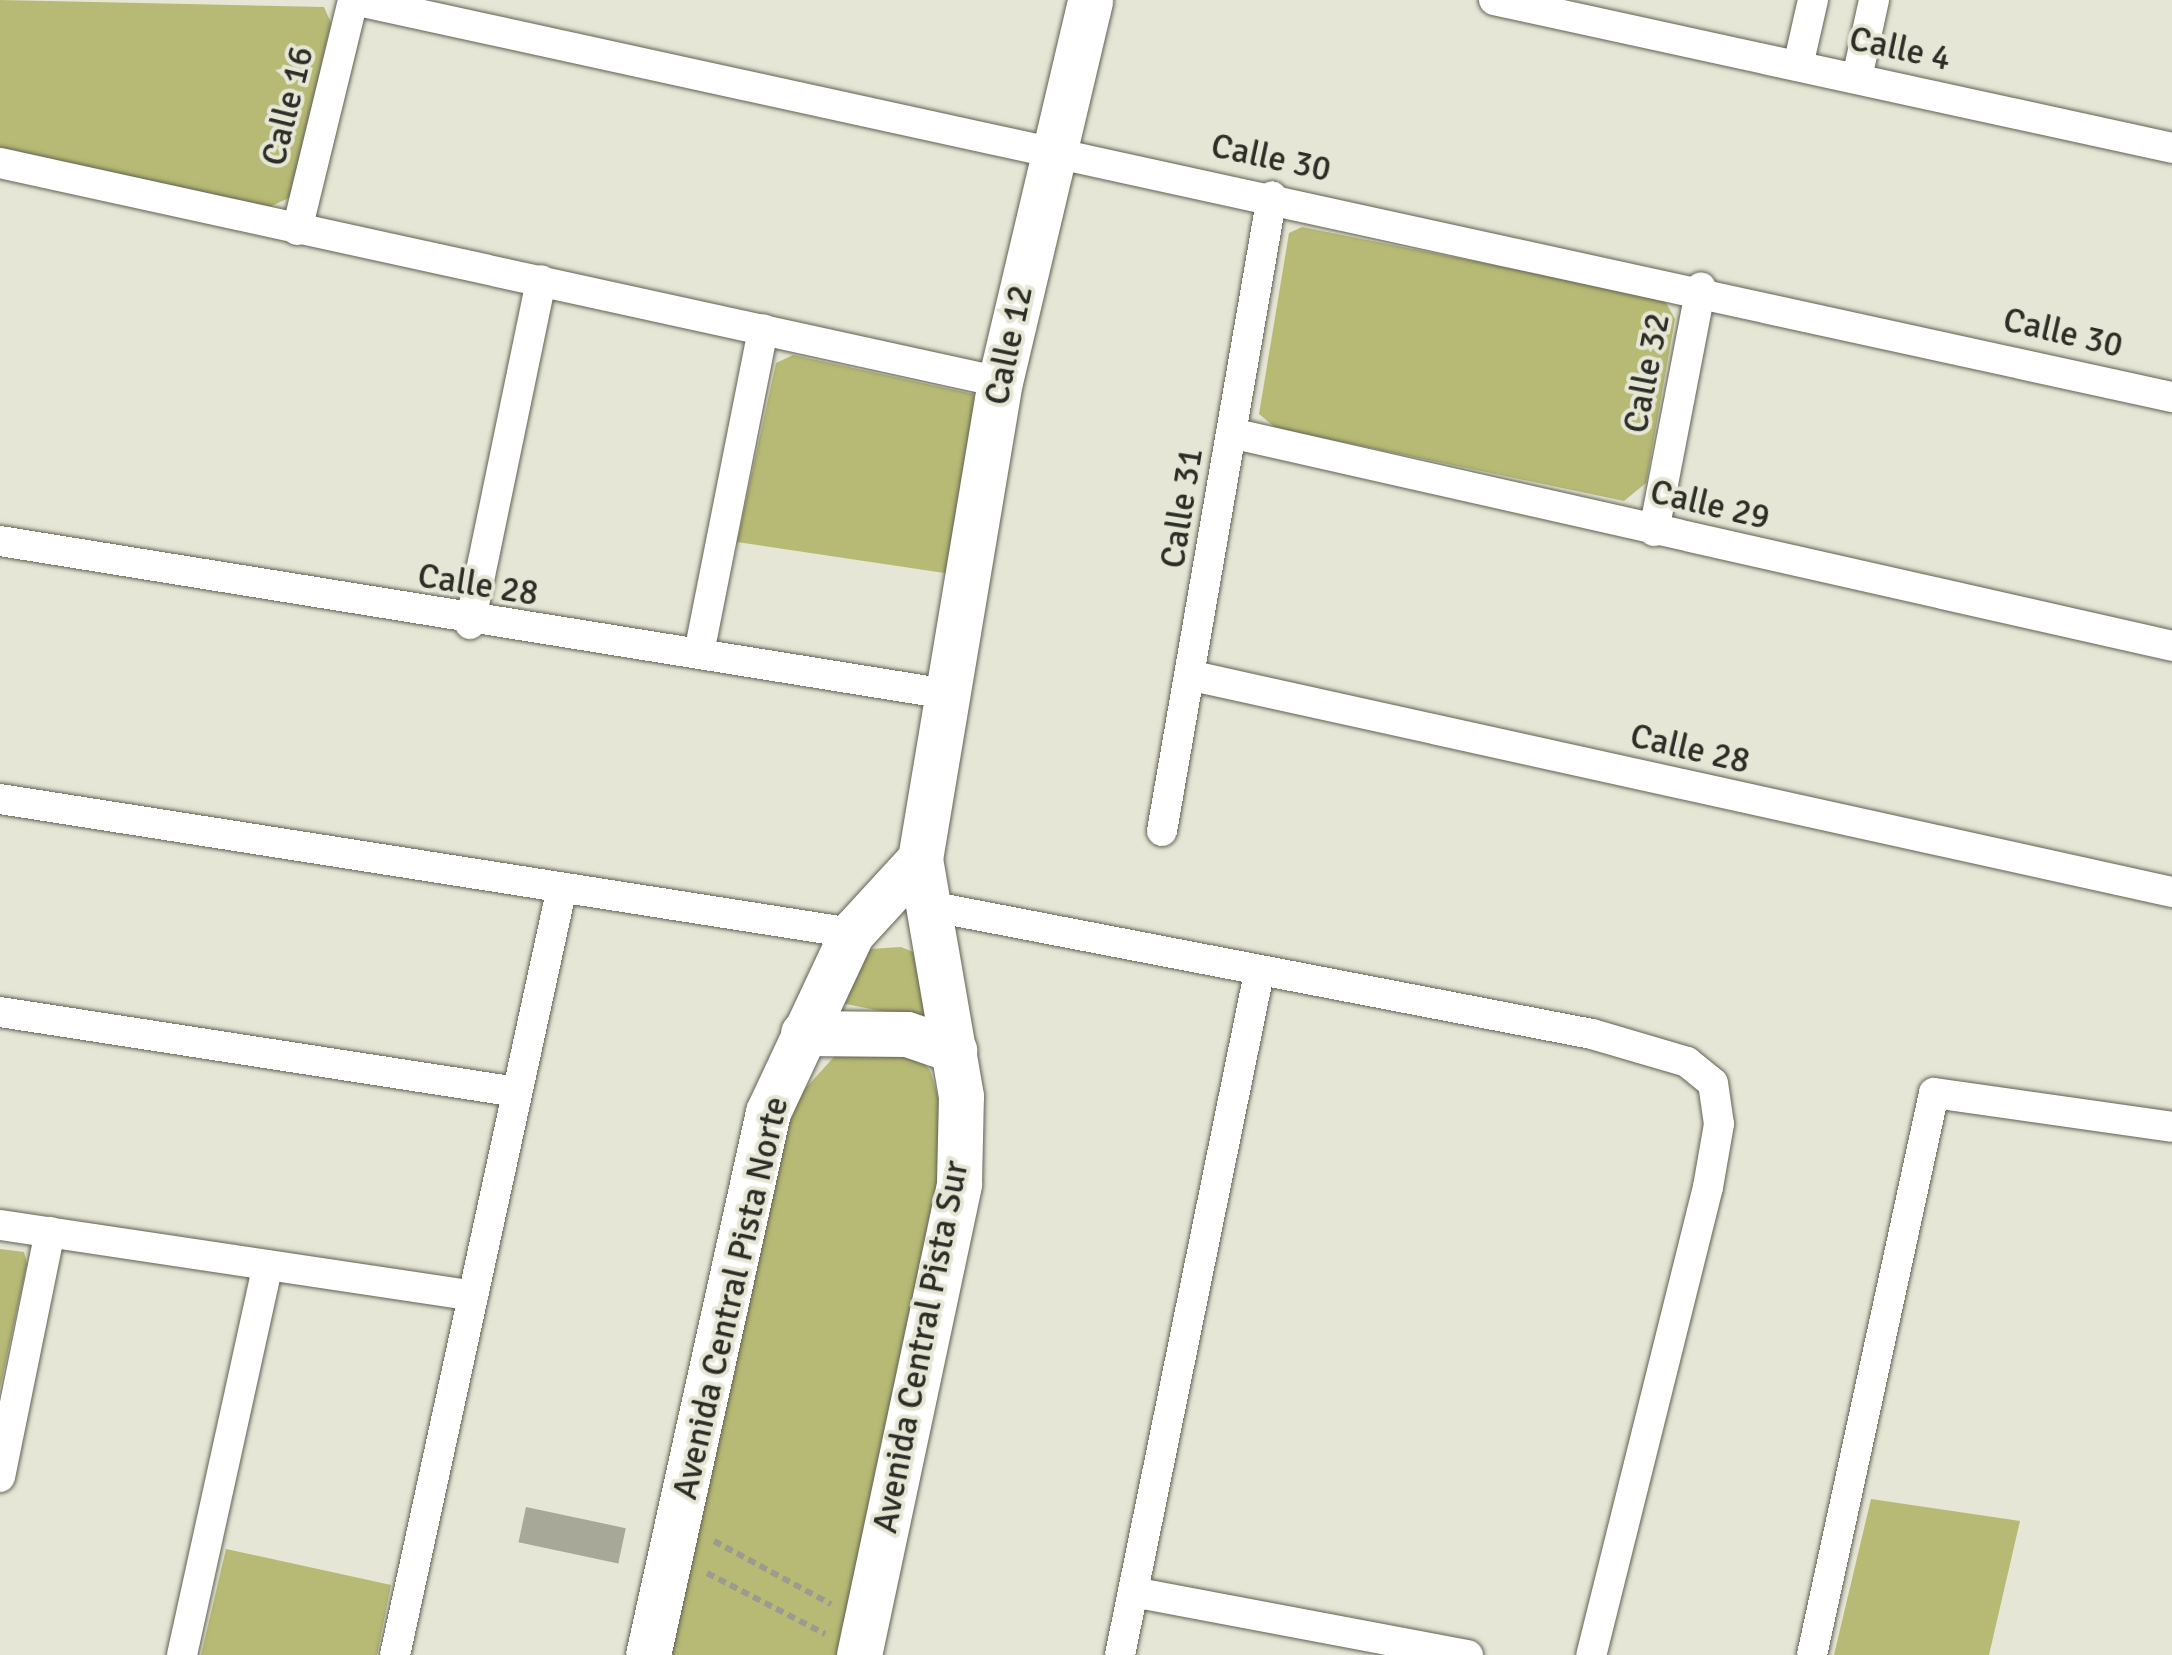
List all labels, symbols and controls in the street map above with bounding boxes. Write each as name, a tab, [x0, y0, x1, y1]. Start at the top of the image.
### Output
street label: Calle 4	[1845, 18, 1955, 80]
street label: Calle 16	[253, 42, 323, 170]
street label: Calle 30	[1207, 125, 1335, 191]
street label: Calle 12	[976, 281, 1042, 409]
street label: Calle 30	[1999, 299, 2127, 367]
street label: Calle 32	[1615, 309, 1679, 437]
street label: Calle 31	[1152, 445, 1212, 571]
street label: Calle 29	[1646, 471, 1774, 539]
street label: Calle 28	[415, 555, 541, 615]
street label: Calle 28	[1626, 715, 1754, 783]
street label: Avenida Central Pista Norte	[664, 1093, 798, 1503]
street label: Avenida Central Pista Sur	[864, 1157, 978, 1537]

